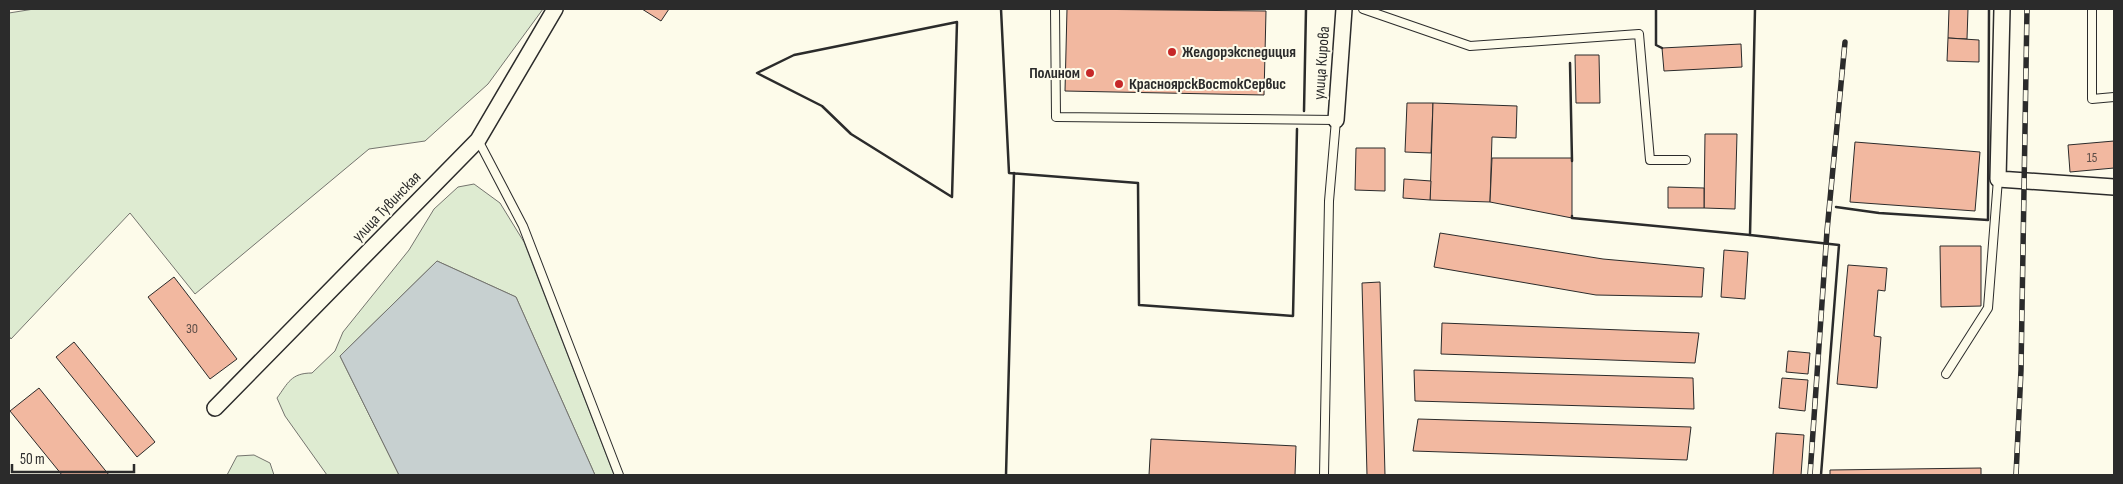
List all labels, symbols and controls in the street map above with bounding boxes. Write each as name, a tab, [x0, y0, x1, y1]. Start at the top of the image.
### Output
street label: улица Кирова	[1310, 26, 1334, 100]
place label: Желдорэкспедиция	[1182, 43, 1296, 62]
marker: Желдорэкспедиция	[1166, 46, 1178, 58]
place label: Полином	[1029, 64, 1080, 83]
marker: Полином	[1084, 67, 1096, 79]
place label: КрасноярскВостокСервис	[1129, 75, 1286, 94]
marker: КрасноярскВостокСервис	[1113, 78, 1125, 90]
house number: 15	[2087, 149, 2098, 166]
street label: улица Тувинская	[349, 168, 425, 246]
house number: 30	[186, 320, 198, 337]
scale bar	[12, 442, 135, 474]
text: 50 m	[20, 450, 45, 469]

